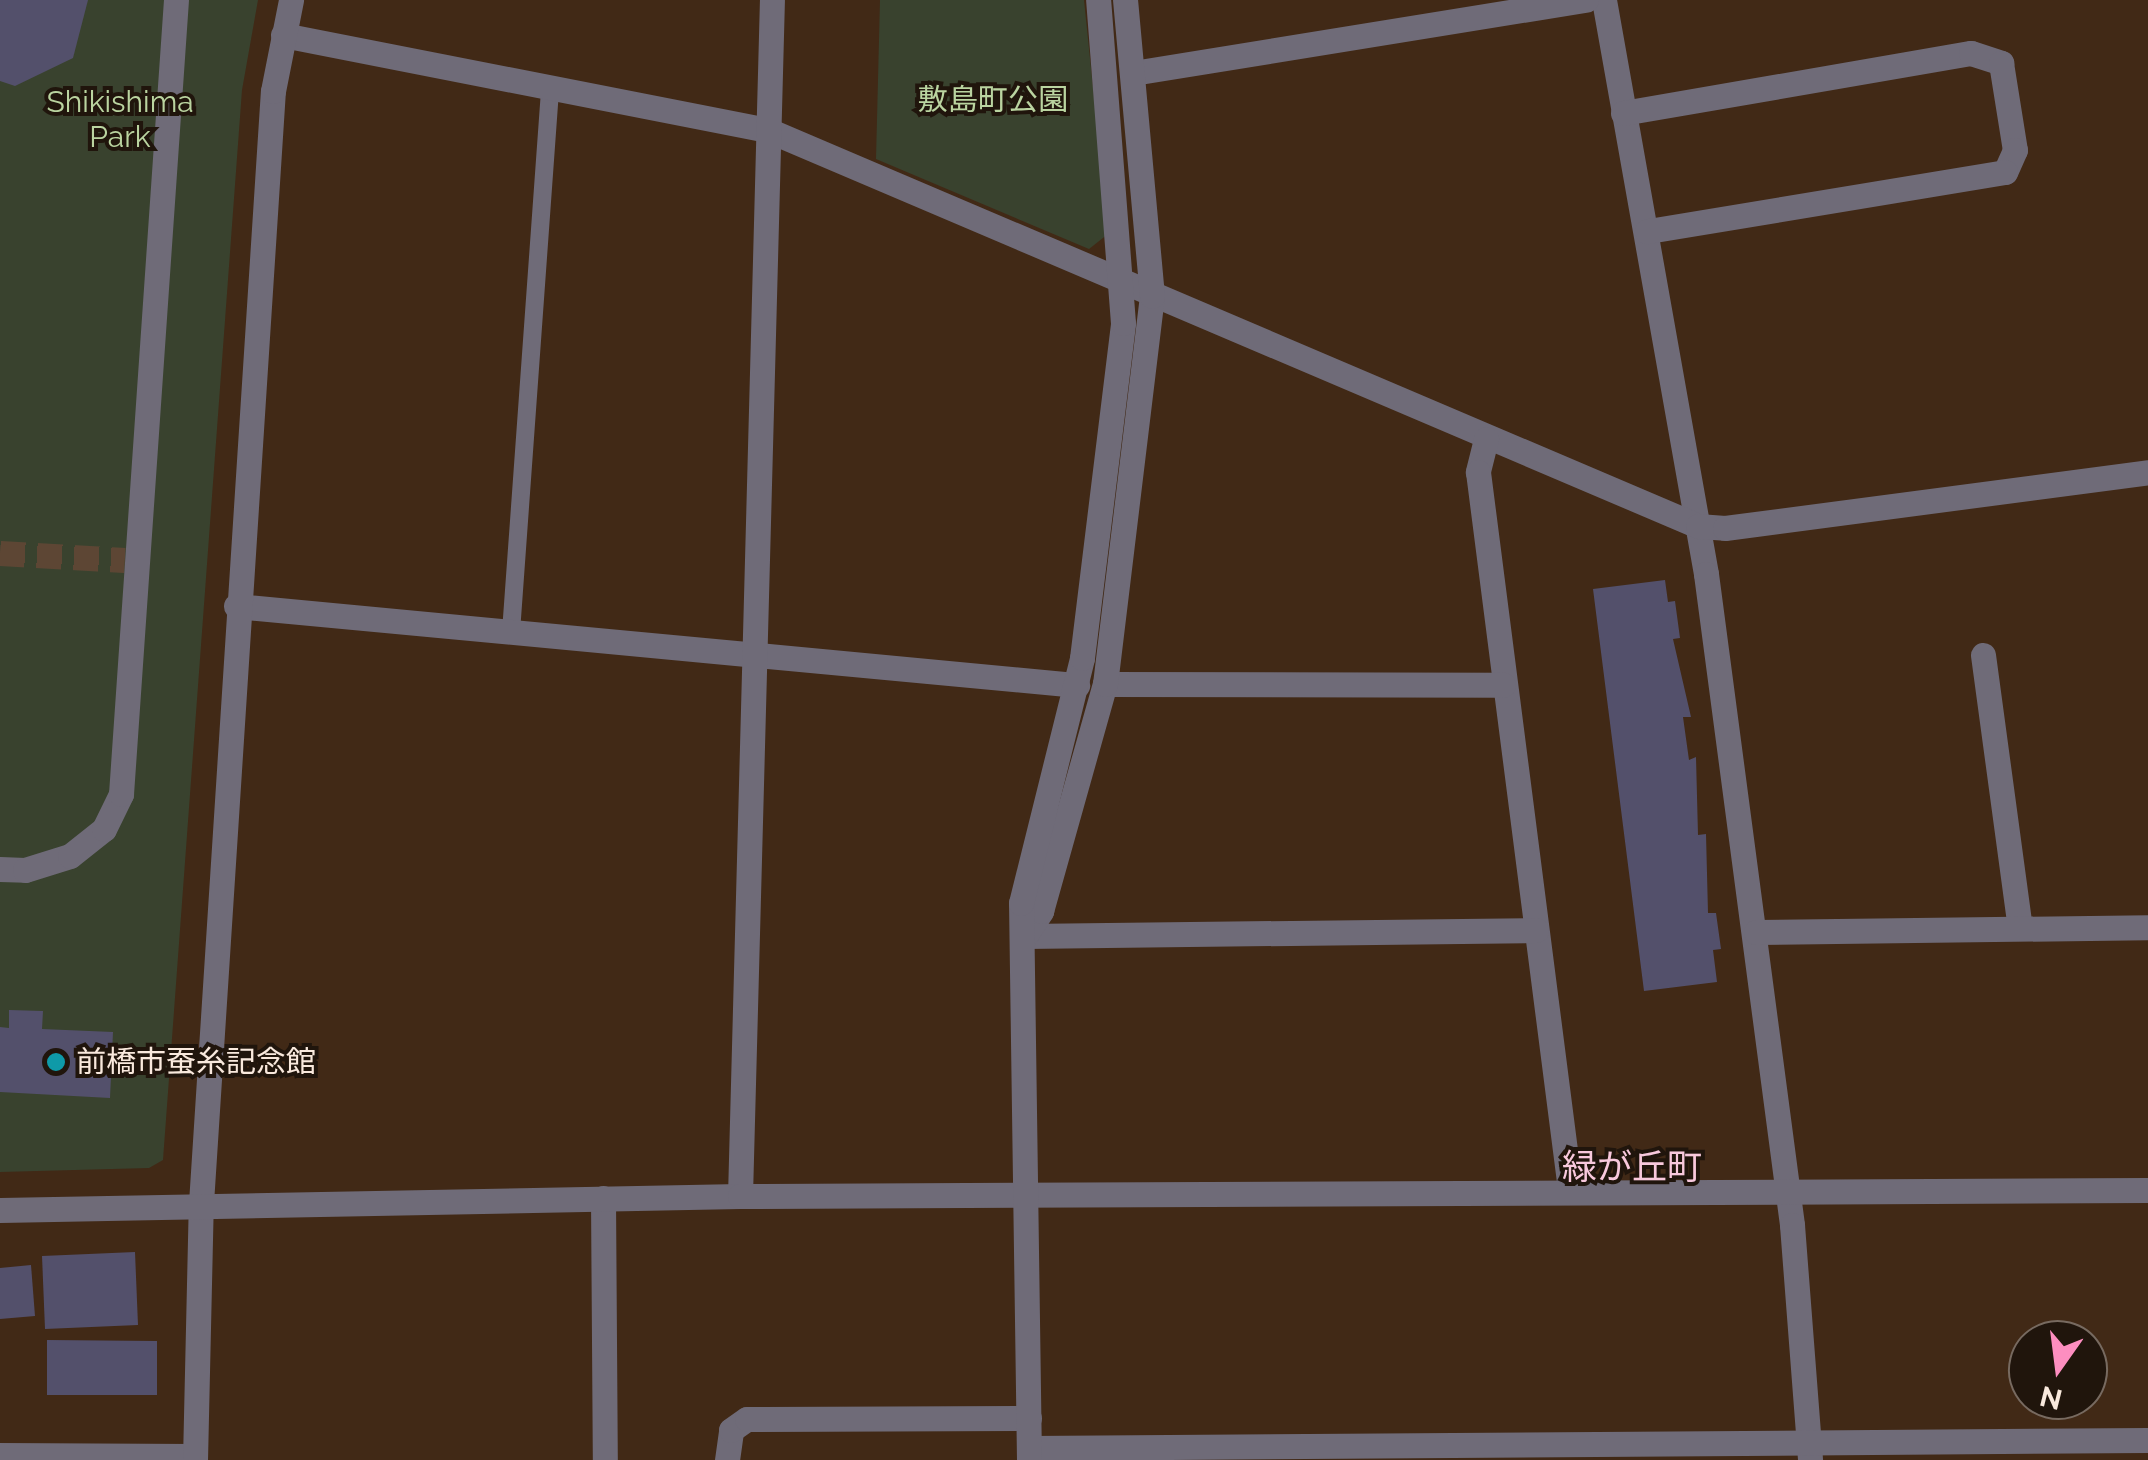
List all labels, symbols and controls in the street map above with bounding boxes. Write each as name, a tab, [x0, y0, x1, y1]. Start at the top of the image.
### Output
park label: 敷島町公園	[918, 82, 1068, 118]
park label: Shikishima Park	[46, 84, 194, 154]
place label: 前橋市蚕糸記念館	[76, 1044, 316, 1080]
marker: 前橋市蚕糸記念館	[45, 1051, 67, 1073]
district label: 緑が丘町	[1562, 1146, 1702, 1188]
north arrow	[2008, 1320, 2108, 1420]
text: N	[2037, 1379, 2065, 1416]

